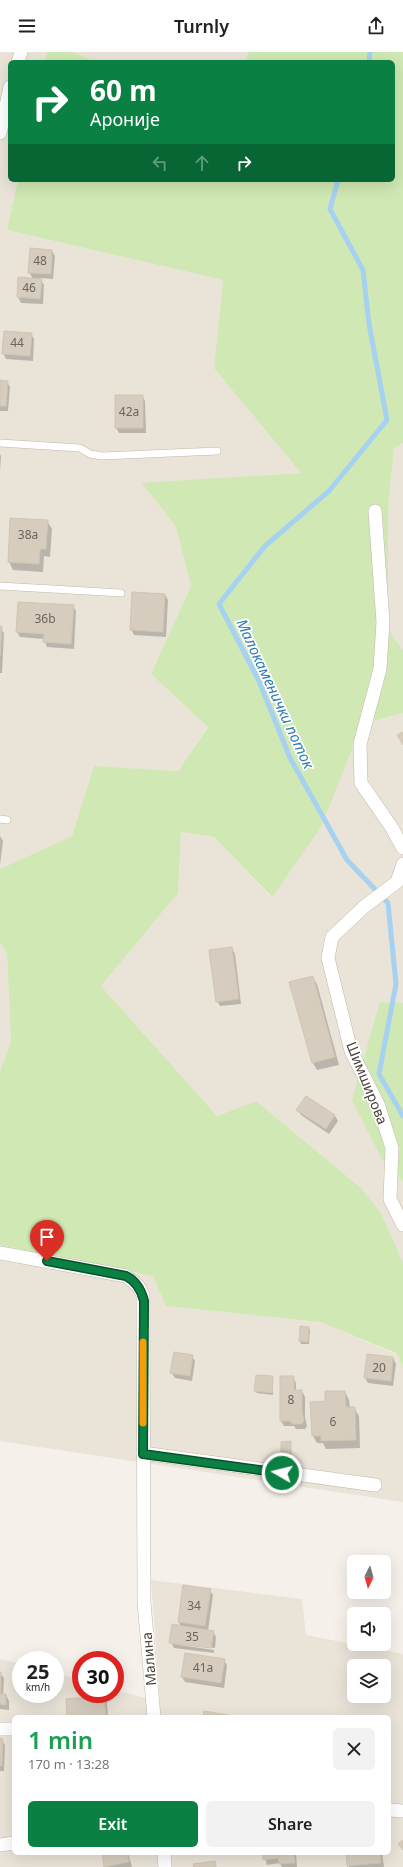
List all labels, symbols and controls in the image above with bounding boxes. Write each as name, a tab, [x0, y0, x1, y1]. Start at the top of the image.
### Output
text: Turnly	[174, 14, 229, 38]
icon: menu	[16, 15, 38, 37]
icon: share	[365, 15, 387, 37]
text: 60 m	[90, 71, 157, 109]
icon: right	[24, 76, 76, 128]
text: Ароније	[90, 107, 160, 131]
icon: left	[149, 152, 171, 174]
icon: ahead	[191, 152, 213, 174]
icon: right	[233, 152, 255, 174]
house number: 48	[33, 252, 47, 269]
house number: 46	[22, 279, 36, 296]
house number: 44	[10, 334, 24, 351]
house number: 42a	[119, 403, 139, 420]
house number: 38a	[18, 526, 38, 543]
house number: 36b	[34, 610, 56, 627]
water label: Малокаменички поток	[232, 615, 320, 773]
street label: Шимширова	[342, 1039, 393, 1127]
pin	[30, 1220, 64, 1261]
icon: arrive	[36, 1226, 58, 1248]
house number: 20	[372, 1359, 386, 1376]
house number: 8	[288, 1391, 295, 1408]
house number: 6	[330, 1413, 337, 1430]
position arrow	[261, 1452, 303, 1494]
north arrow	[347, 1555, 391, 1599]
map controls	[347, 1555, 391, 1703]
house number: 34	[187, 1597, 201, 1614]
button: sound	[347, 1607, 391, 1651]
house number: 35	[185, 1628, 199, 1645]
street label: Малина	[137, 1631, 160, 1687]
speed limit sign: 30	[72, 1651, 124, 1703]
text: 25	[27, 1658, 49, 1685]
house number: 41a	[193, 1659, 213, 1676]
button: layers	[347, 1659, 391, 1703]
text: km/h	[26, 1680, 50, 1694]
text: 1 min	[28, 1723, 93, 1756]
button: close	[333, 1728, 375, 1770]
text: 170 m · 13:28	[28, 1755, 109, 1773]
button: Exit	[28, 1801, 198, 1847]
button: Share	[206, 1801, 375, 1847]

